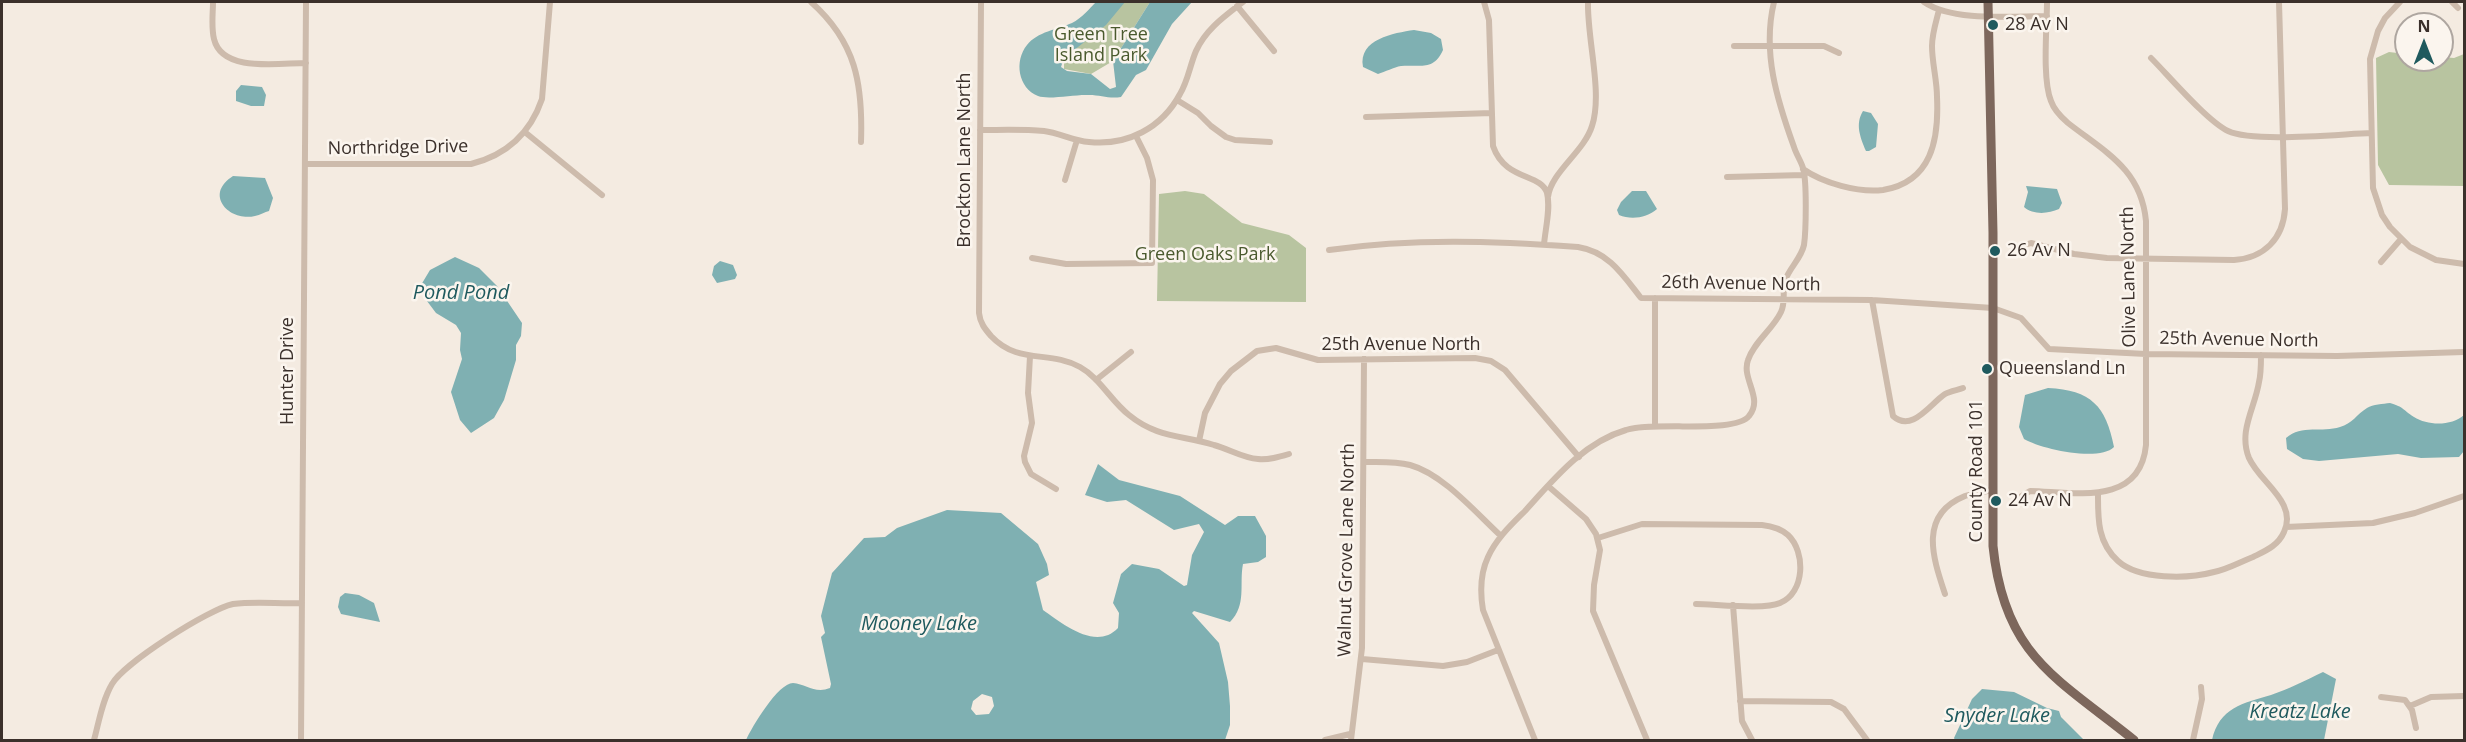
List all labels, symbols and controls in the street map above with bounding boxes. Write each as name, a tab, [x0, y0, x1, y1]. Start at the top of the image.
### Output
north arrow	[2394, 12, 2454, 72]
place label: 28 Av N	[2005, 14, 2069, 36]
text: N	[2417, 15, 2431, 37]
marker: 28 Av N	[1986, 18, 2000, 32]
park label: Green Tree Island Park	[1054, 24, 1148, 66]
street label: Brockton Lane North	[954, 72, 976, 248]
street label: Northridge Drive	[327, 136, 469, 160]
street label: Olive Lane North	[2117, 206, 2141, 348]
place label: 26 Av N	[2007, 240, 2071, 262]
park label: Green Oaks Park	[1135, 244, 1275, 266]
marker: 26 Av N	[1988, 244, 2002, 258]
street label: 26th Avenue North	[1661, 272, 1821, 296]
water label: Pond Pond	[413, 281, 509, 305]
street label: Hunter Drive	[277, 317, 299, 425]
street label: 25th Avenue North	[2159, 328, 2319, 352]
street label: 25th Avenue North	[1321, 334, 1481, 356]
place label: Queensland Ln	[1999, 358, 2126, 380]
marker: Queensland Ln	[1980, 362, 1994, 376]
street label: County Road 101	[1966, 400, 1988, 542]
street label: Walnut Grove Lane North	[1334, 443, 1360, 657]
place label: 24 Av N	[2008, 490, 2072, 512]
marker: 24 Av N	[1989, 494, 2003, 508]
water label: Mooney Lake	[861, 612, 977, 636]
water label: Kreatz Lake	[2249, 700, 2351, 724]
water label: Snyder Lake	[1944, 704, 2050, 728]

